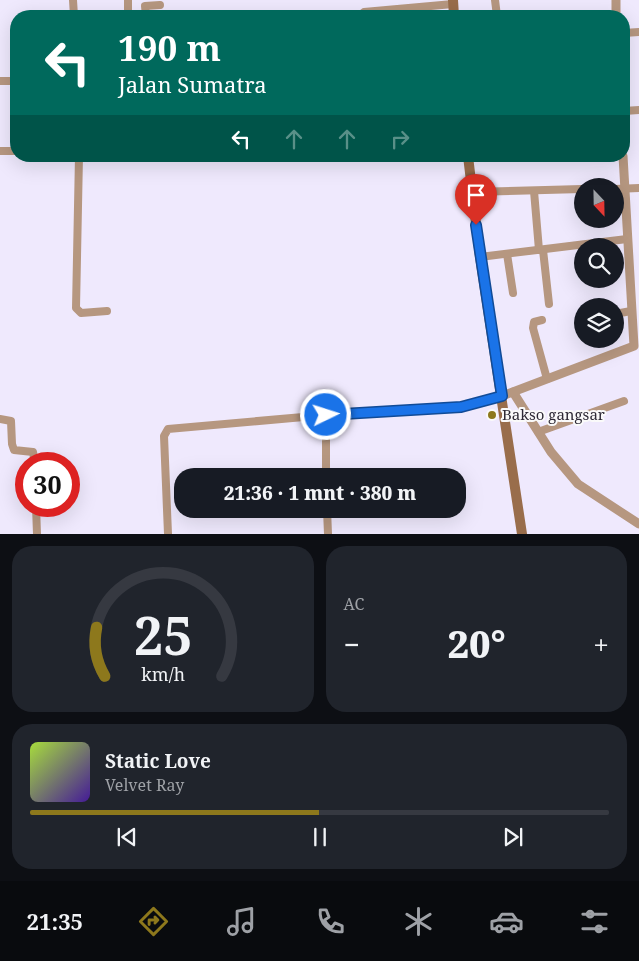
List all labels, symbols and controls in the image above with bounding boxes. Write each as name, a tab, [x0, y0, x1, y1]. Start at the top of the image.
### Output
text: 190 m	[118, 24, 221, 71]
icon: left	[35, 30, 100, 95]
text: Jalan Sumatra	[118, 69, 267, 99]
icon: left	[227, 125, 255, 153]
icon: ahead	[280, 125, 308, 153]
icon: ahead	[333, 125, 361, 153]
icon: right	[386, 125, 414, 153]
pin	[455, 174, 497, 225]
north arrow	[574, 178, 624, 228]
map controls	[574, 178, 624, 348]
icon: arrive	[462, 181, 490, 209]
button: search	[574, 238, 624, 288]
button: layers	[574, 298, 624, 348]
position arrow	[299, 388, 351, 440]
place label: Bakso gangsar	[502, 404, 605, 424]
marker: Bakso gangsar	[486, 409, 498, 421]
speed limit sign: 30	[15, 452, 80, 517]
text: 21:36 · 1 mnt · 380 m	[224, 480, 416, 506]
text: AC	[344, 593, 364, 615]
text: 25	[133, 599, 192, 670]
text: 20°	[447, 617, 506, 669]
text: −	[344, 625, 360, 663]
text: +	[593, 625, 609, 663]
text: km/h	[141, 662, 185, 686]
text: Static Love	[105, 748, 211, 774]
text: Velvet Ray	[105, 774, 184, 796]
icon: previous	[113, 823, 141, 851]
icon: pause	[306, 823, 334, 851]
icon: next	[499, 823, 527, 851]
icon: directions	[136, 904, 171, 939]
icon: music	[224, 904, 259, 939]
icon: phone	[313, 904, 348, 939]
icon: climate	[401, 904, 436, 939]
icon: car	[489, 904, 524, 939]
icon: filters	[577, 904, 612, 939]
text: 21:35	[27, 906, 83, 936]

